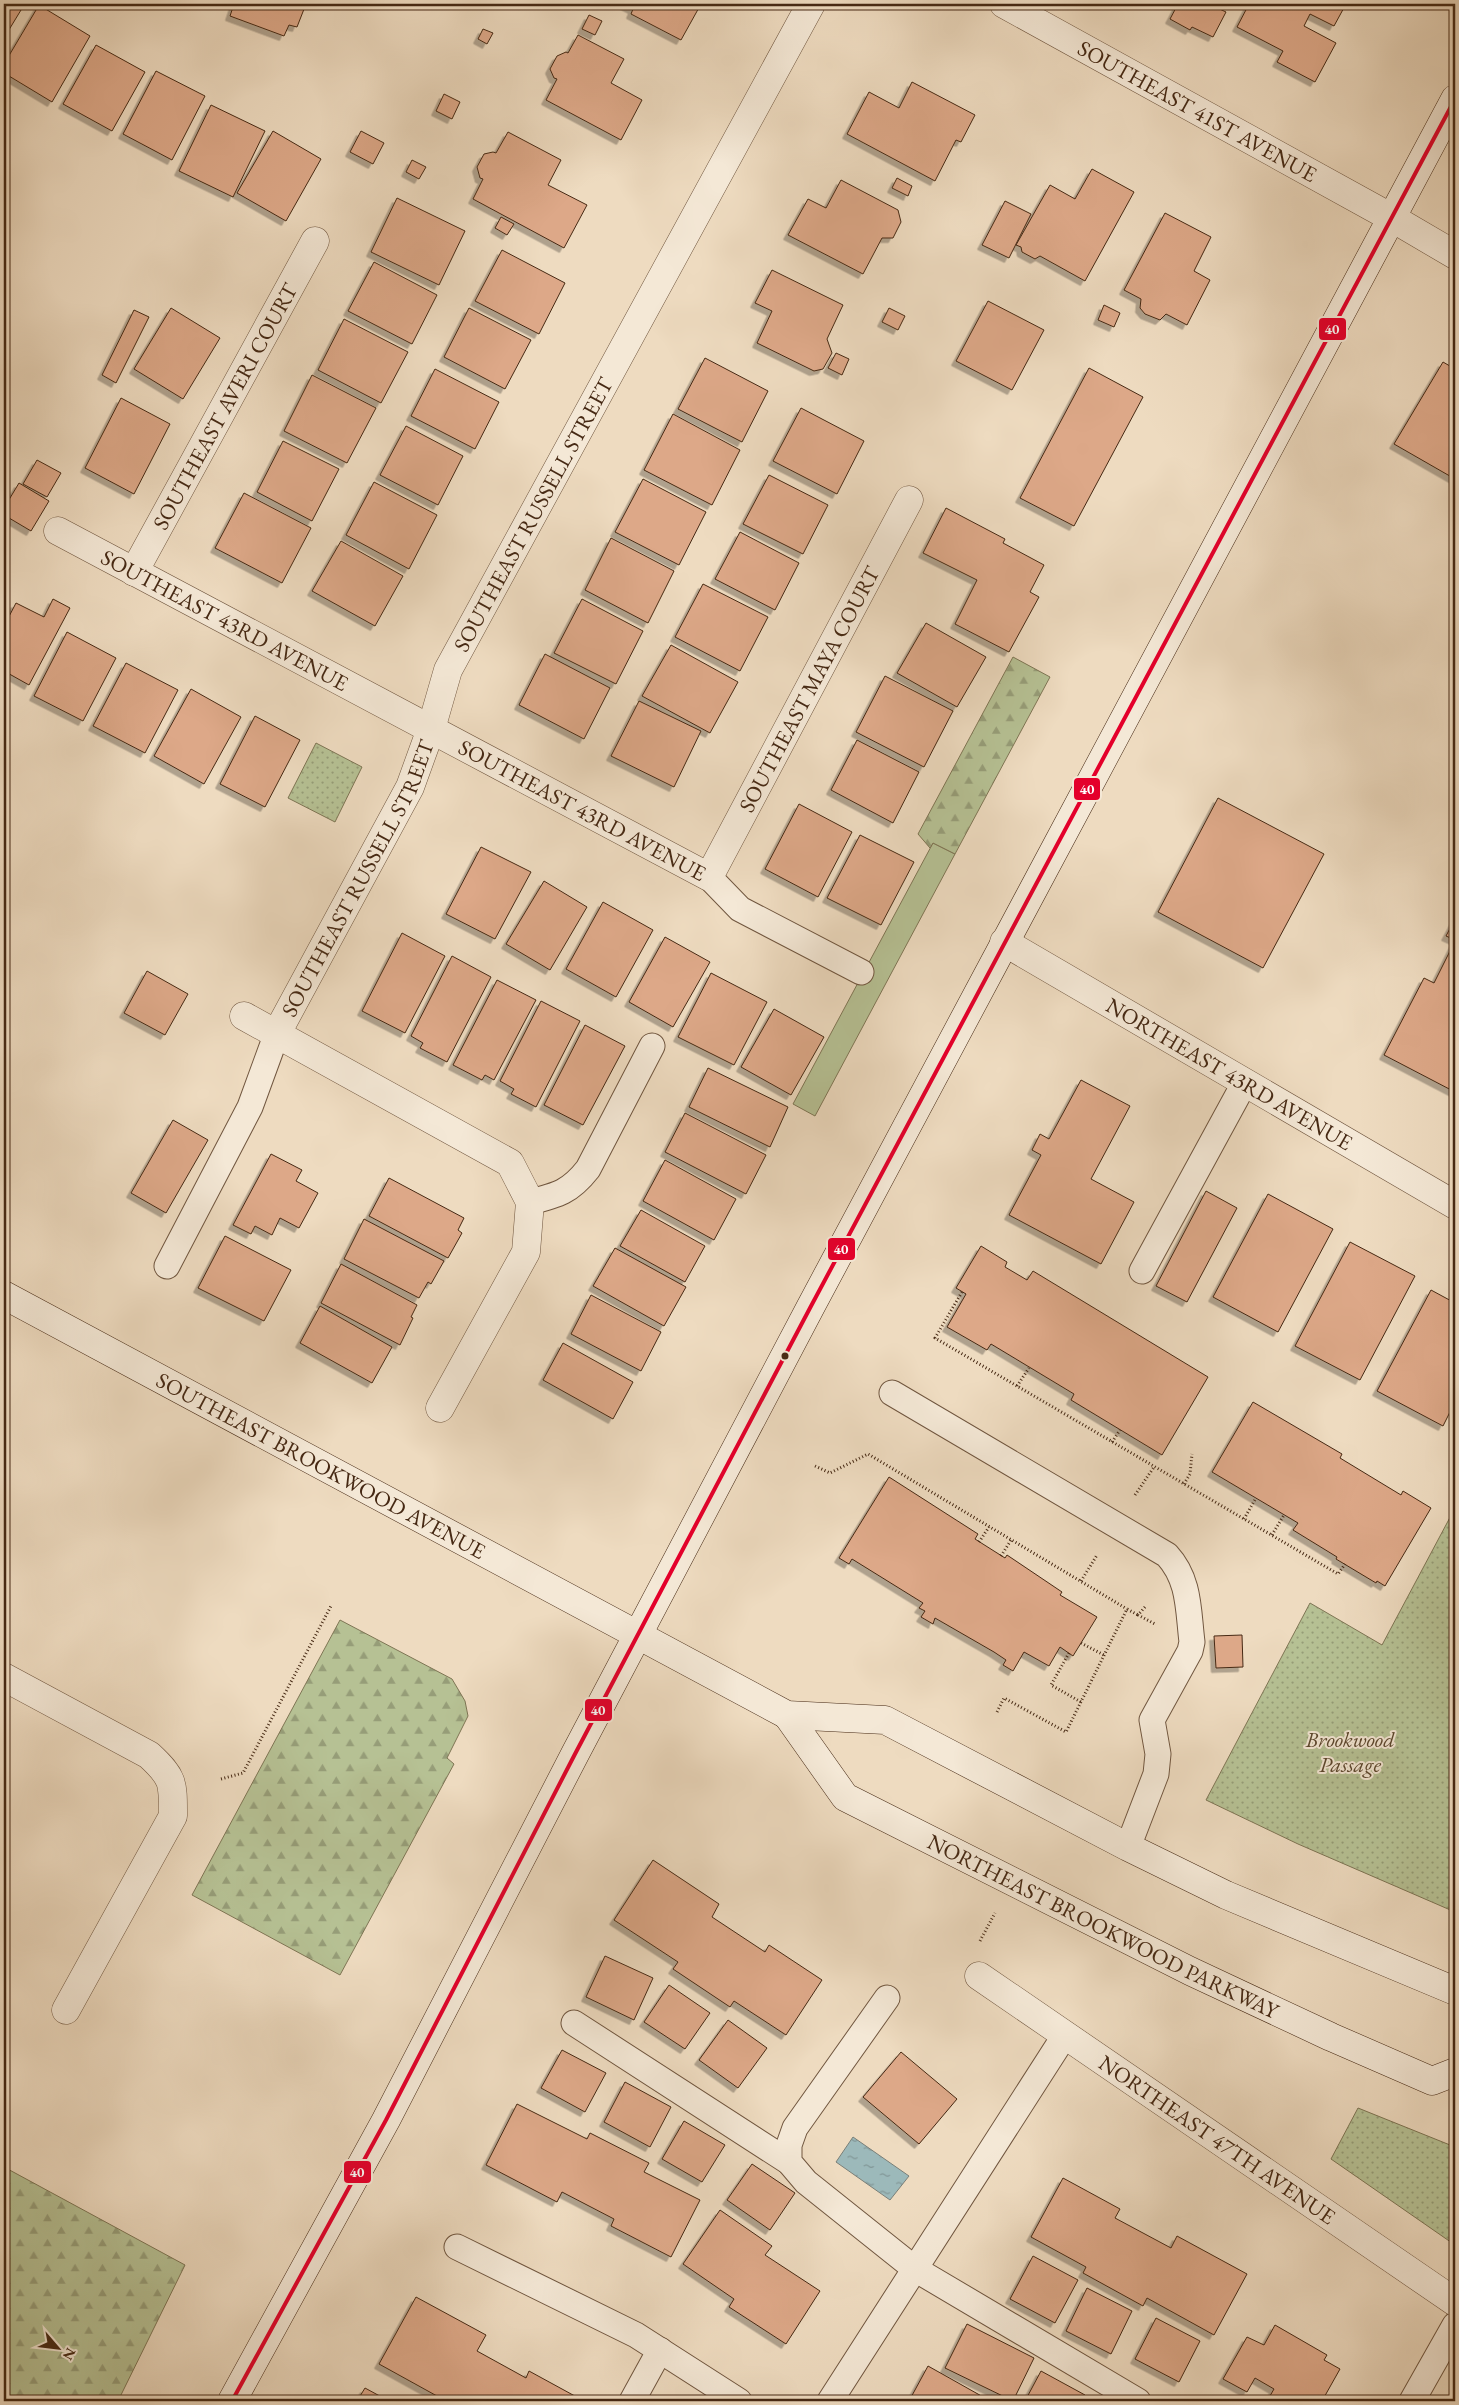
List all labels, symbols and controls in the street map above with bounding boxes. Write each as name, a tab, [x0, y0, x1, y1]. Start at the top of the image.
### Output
street label: SOUTHEAST 41ST AVENUE	[1073, 33, 1322, 188]
street label: SOUTHEAST AVERI COURT	[146, 278, 304, 535]
line badge: 40	[1318, 317, 1347, 341]
text: 40	[1325, 320, 1340, 338]
street label: SOUTHEAST RUSSELL STREET	[446, 372, 619, 657]
street label: SOUTHEAST 43RD AVENUE	[96, 542, 354, 697]
street label: SOUTHEAST MAYA COURT	[732, 561, 886, 817]
street label: SOUTHEAST 43RD AVENUE	[454, 732, 711, 887]
street label: SOUTHEAST RUSSELL STREET	[274, 735, 441, 1021]
line badge: 40	[1073, 777, 1101, 801]
text: 40	[1080, 780, 1095, 798]
street label: NORTHEAST 43RD AVENUE	[1101, 990, 1358, 1157]
line badge: 40	[827, 1237, 856, 1261]
text: 40	[834, 1240, 849, 1258]
unlabelled marker	[780, 1351, 790, 1361]
street label: SOUTHEAST BROOKWOOD AVENUE	[152, 1365, 491, 1565]
line badge: 40	[584, 1698, 613, 1722]
text: 40	[591, 1701, 606, 1719]
park label: Brookwood Passage	[1305, 1725, 1395, 1779]
street label: NORTHEAST BROOKWOOD PARKWAY	[923, 1827, 1284, 2025]
street label: NORTHEAST 47TH AVENUE	[1093, 2048, 1342, 2231]
line badge: 40	[343, 2160, 372, 2184]
text: 40	[350, 2163, 365, 2181]
north arrow	[32, 2322, 82, 2372]
text: N	[59, 2345, 80, 2364]

